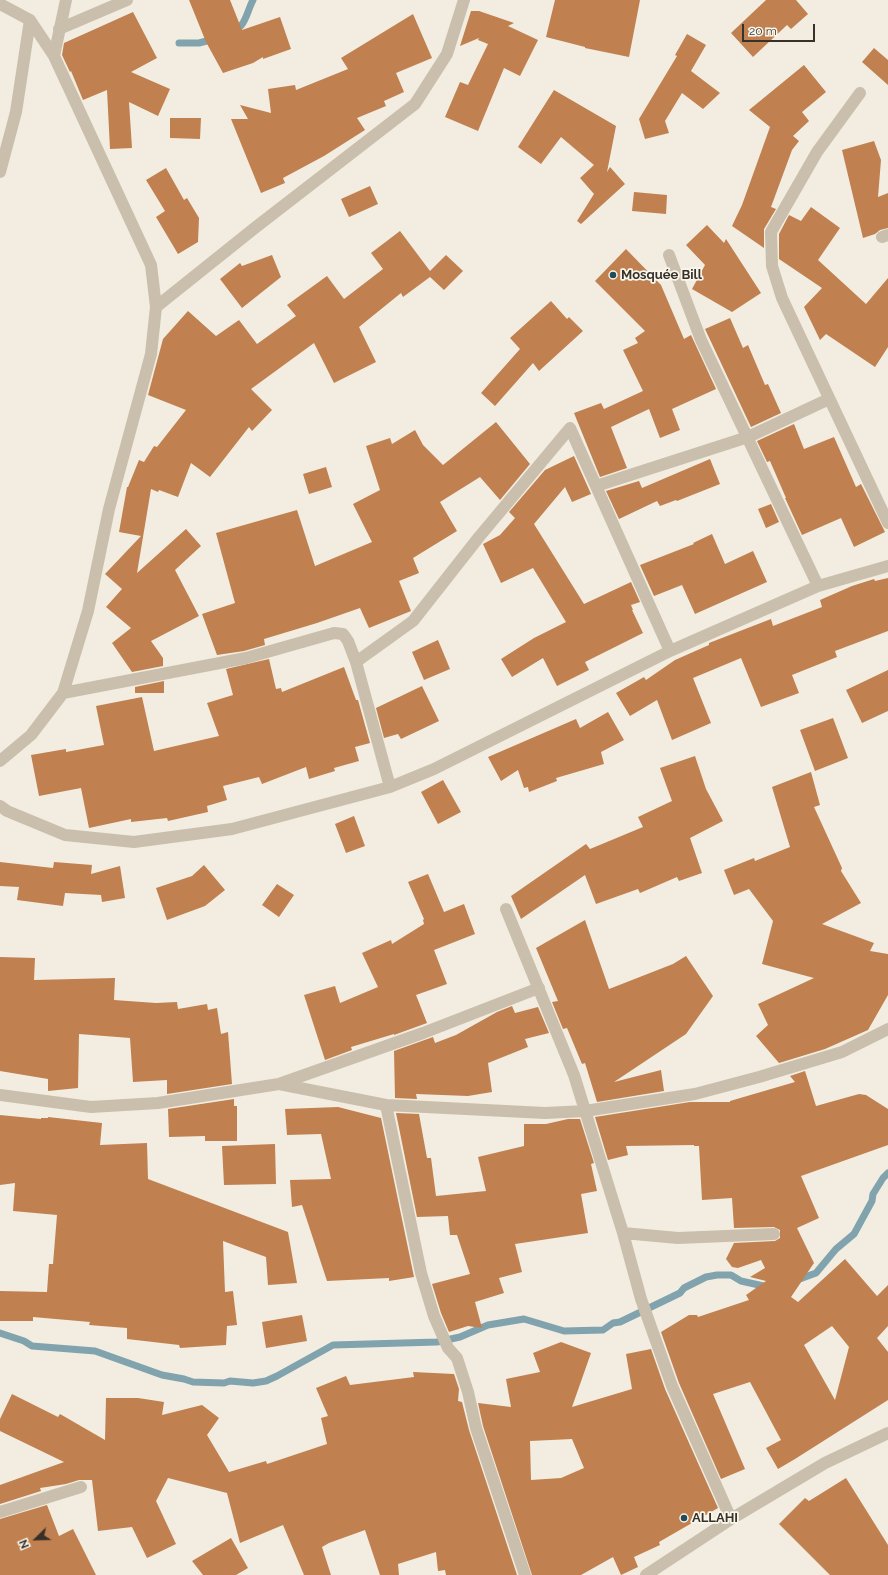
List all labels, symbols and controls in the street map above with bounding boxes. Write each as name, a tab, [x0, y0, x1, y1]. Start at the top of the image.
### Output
scale bar	[744, 16, 817, 42]
text: 20 m	[749, 24, 777, 38]
place label: Mosquée Bill	[621, 267, 702, 283]
marker: Mosquée Bill	[608, 270, 618, 280]
place label: ALLAHI	[692, 1510, 738, 1526]
marker: ALLAHI	[679, 1513, 689, 1523]
north arrow	[16, 1519, 56, 1559]
text: N	[17, 1537, 32, 1550]

